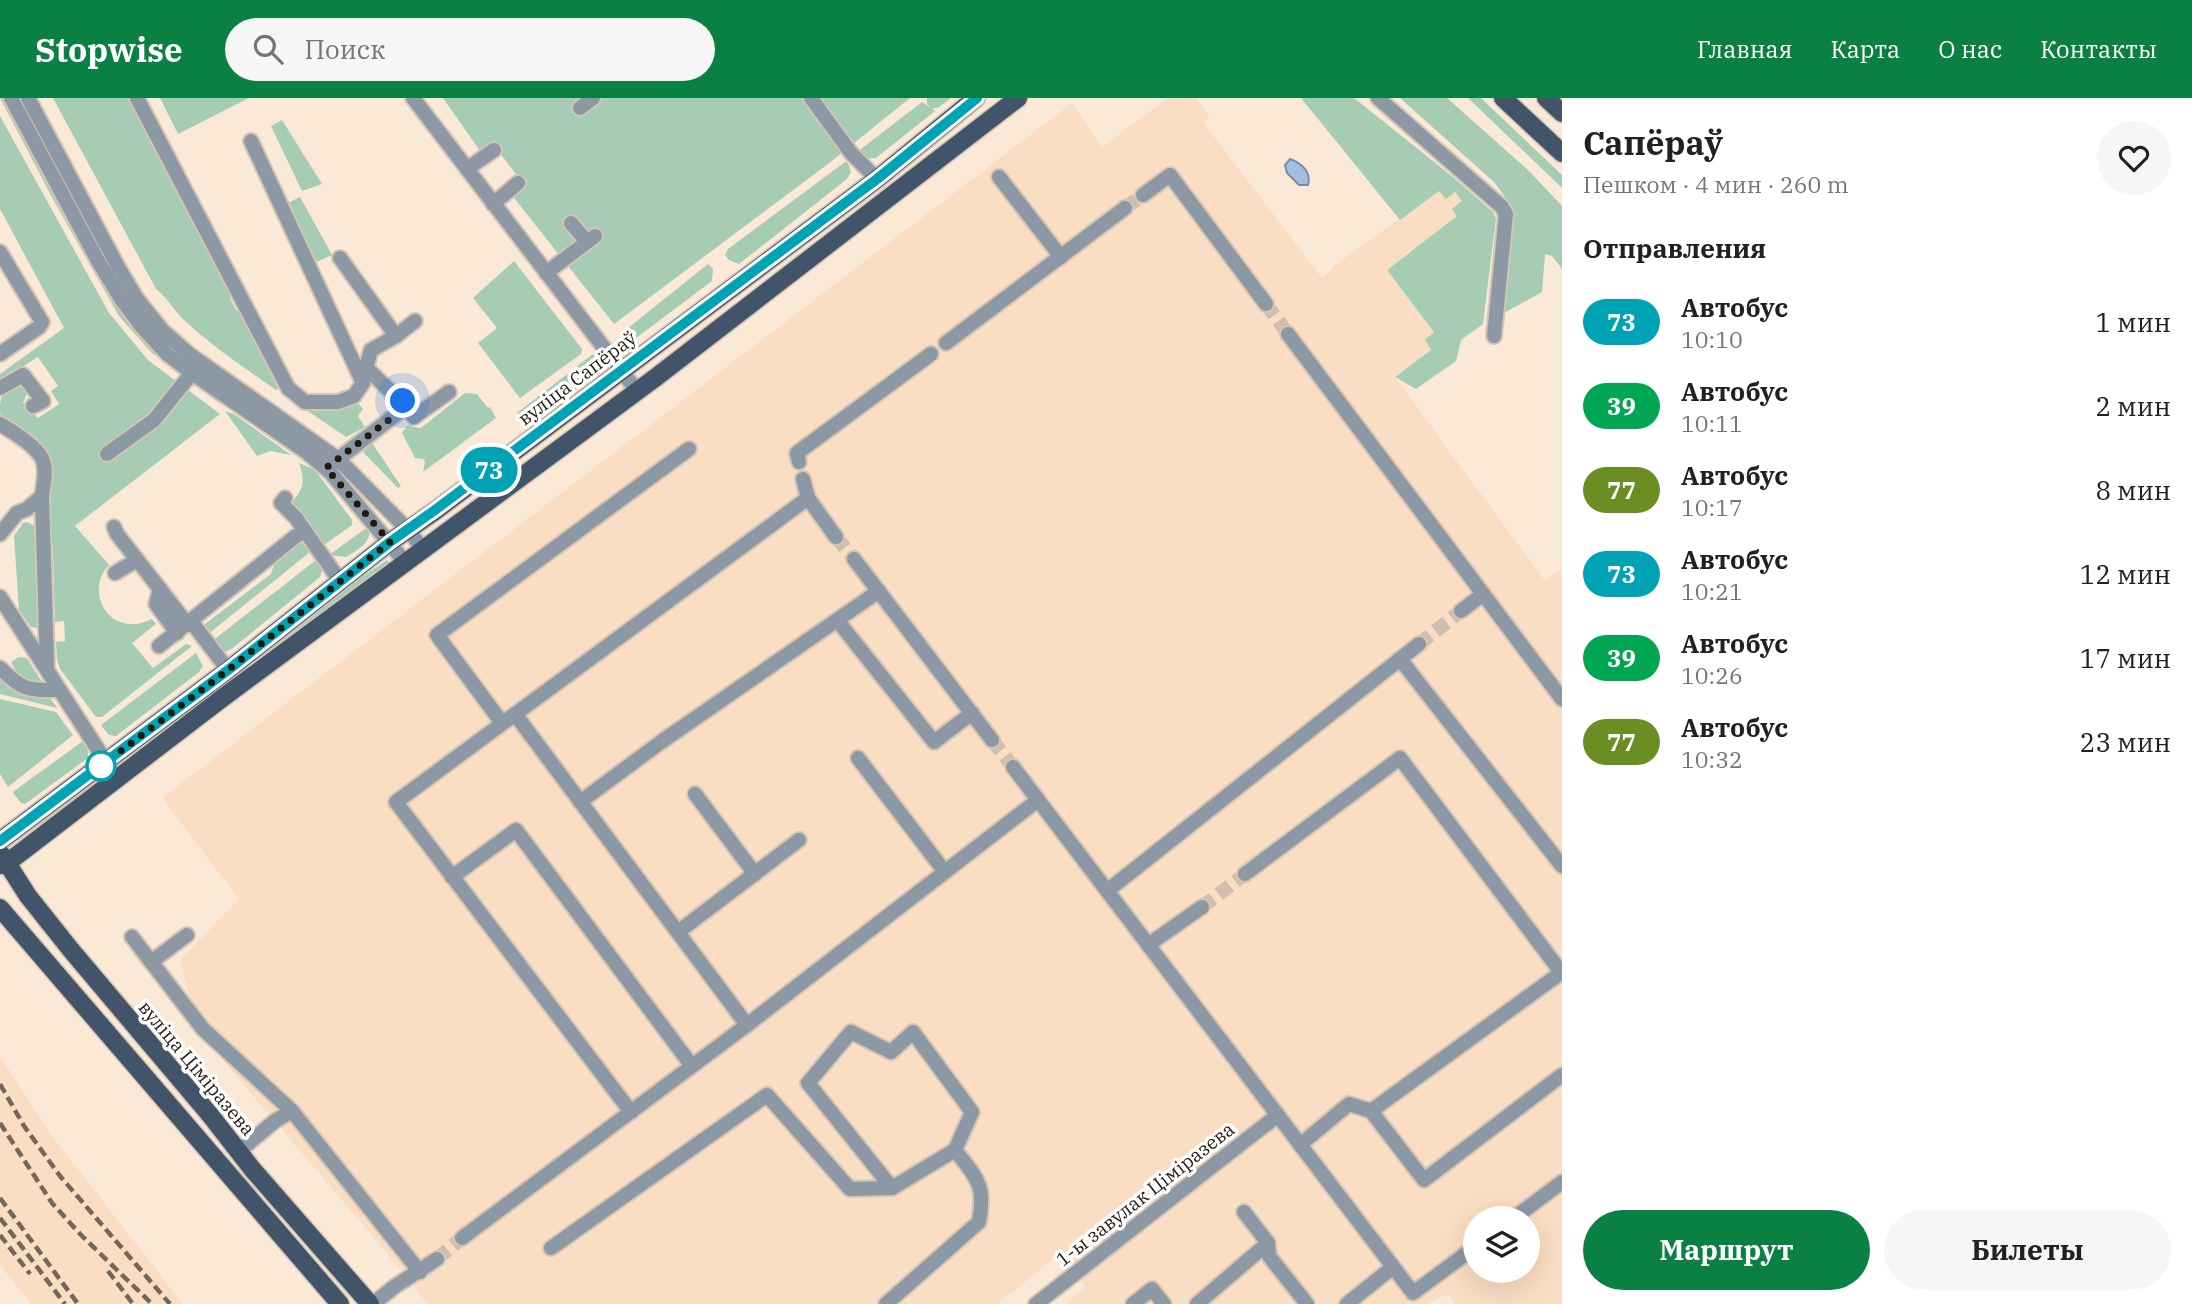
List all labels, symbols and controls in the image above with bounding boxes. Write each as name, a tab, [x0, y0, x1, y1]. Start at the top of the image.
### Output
search box	[225, 18, 715, 81]
text: Stopwise	[35, 28, 183, 71]
icon: search	[249, 30, 287, 68]
text: Поиск	[305, 32, 385, 66]
text: Главная	[1697, 33, 1793, 65]
text: Карта	[1831, 33, 1900, 65]
text: О нас	[1938, 33, 2002, 65]
text: Контакты	[2040, 33, 2157, 65]
text: Сапёраў	[1583, 121, 1723, 164]
button: heart	[2097, 121, 2171, 195]
text: Пешком · 4 мин · 260 m	[1583, 169, 1849, 199]
text: Отправления	[1583, 231, 1766, 265]
text: Автобус	[1681, 290, 1788, 324]
text: 1 мин	[2095, 305, 2171, 339]
text: 73	[1607, 306, 1636, 338]
text: 10:10	[1681, 324, 1743, 354]
street label: вуліца Сапёраў	[513, 325, 642, 430]
text: Автобус	[1681, 374, 1788, 408]
your location	[385, 383, 420, 418]
text: 2 мин	[2095, 389, 2171, 423]
text: 39	[1607, 390, 1636, 422]
text: 10:11	[1681, 408, 1743, 438]
line badge: 73	[458, 447, 520, 493]
text: 73	[475, 454, 503, 486]
text: Автобус	[1681, 458, 1788, 492]
text: 8 мин	[2095, 473, 2171, 507]
text: 77	[1607, 474, 1636, 506]
text: 10:17	[1681, 492, 1743, 522]
text: Автобус	[1681, 542, 1788, 576]
text: 12 мин	[2080, 557, 2171, 591]
text: 73	[1607, 558, 1636, 590]
text: 10:21	[1681, 576, 1743, 606]
text: Автобус	[1681, 626, 1788, 660]
text: 17 мин	[2080, 641, 2171, 675]
text: 39	[1607, 642, 1636, 674]
text: 10:26	[1681, 660, 1743, 690]
text: Автобус	[1681, 710, 1788, 744]
text: 23 мин	[2080, 725, 2171, 759]
text: 77	[1607, 726, 1636, 758]
text: 10:32	[1681, 744, 1743, 774]
unlabelled marker	[86, 751, 116, 781]
street label: вуліца Ціміразева	[134, 996, 260, 1140]
street label: 1-ы завулак Ціміразева	[1051, 1117, 1239, 1271]
map controls	[1463, 1206, 1540, 1283]
button: layers	[1463, 1206, 1540, 1283]
button: Маршрут	[1583, 1210, 1870, 1290]
button: Билеты	[1884, 1210, 2171, 1290]

